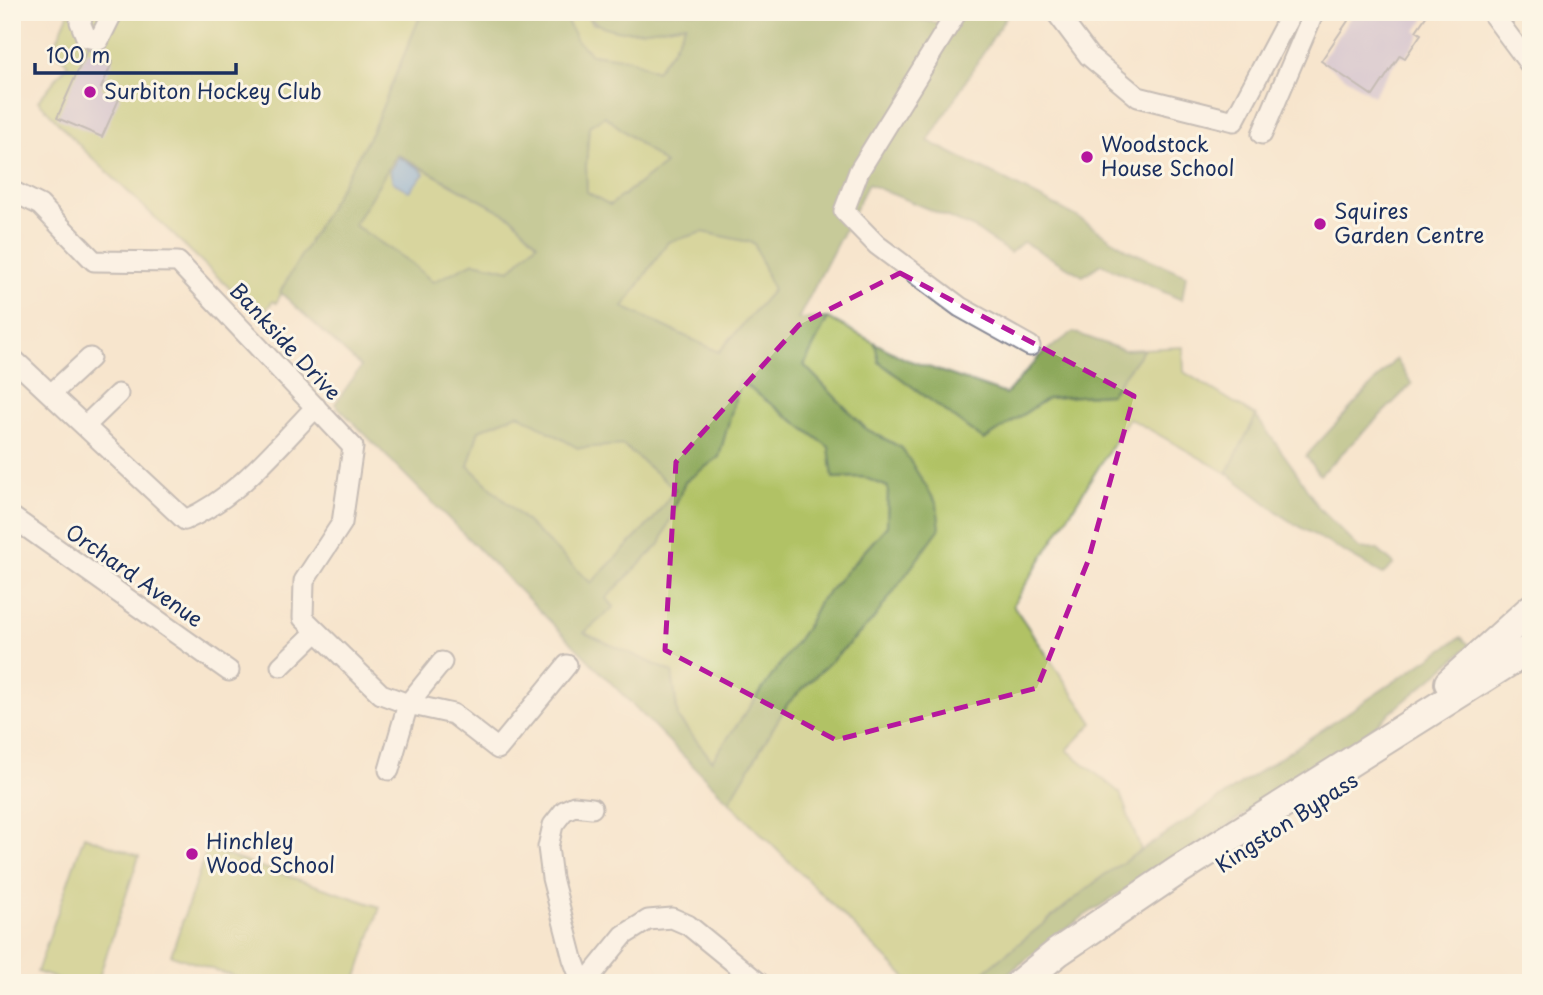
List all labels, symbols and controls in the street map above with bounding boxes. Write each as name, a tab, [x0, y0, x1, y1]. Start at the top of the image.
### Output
scale bar	[35, 32, 236, 76]
text: 100 m	[46, 38, 110, 70]
place label: Surbiton Hockey Club	[104, 74, 322, 106]
marker: Surbiton Hockey Club	[82, 84, 98, 100]
place label: Woodstock House School	[1101, 127, 1235, 183]
marker: Woodstock House School	[1079, 149, 1095, 165]
place label: Squires Garden Centre	[1334, 194, 1484, 250]
marker: Squires Garden Centre	[1312, 216, 1328, 232]
street label: Bankside Drive	[223, 275, 350, 407]
street label: Orchard Avenue	[60, 515, 211, 634]
street label: Kingston Bypass	[1208, 763, 1364, 880]
place label: Hinchley Wood School	[206, 824, 335, 880]
marker: Hinchley Wood School	[184, 846, 200, 862]

